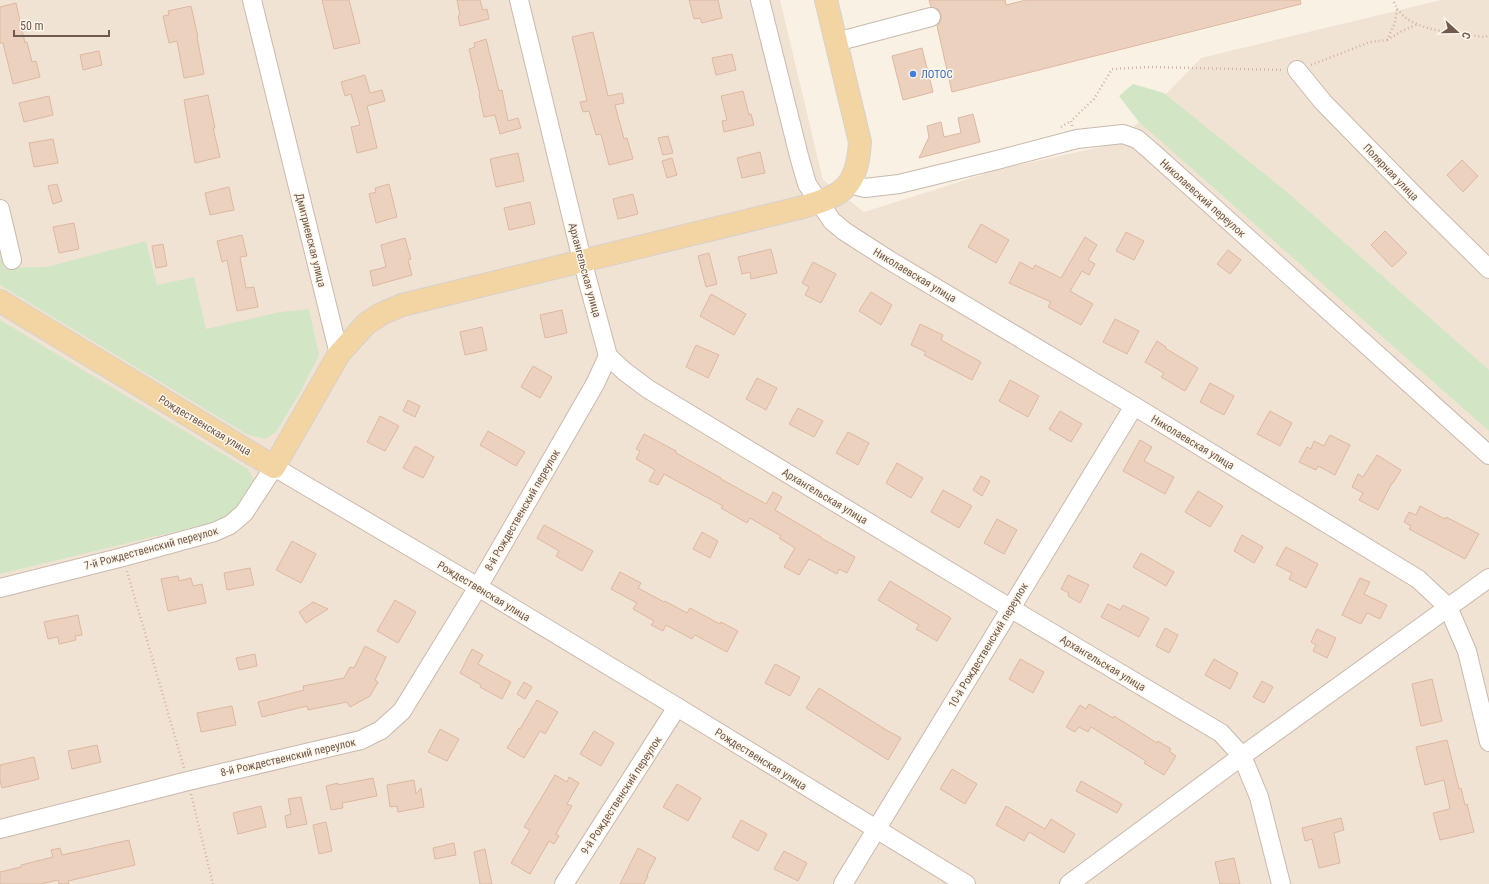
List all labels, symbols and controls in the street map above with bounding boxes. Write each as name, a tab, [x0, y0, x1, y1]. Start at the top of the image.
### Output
scale bar	[14, 12, 109, 38]
north arrow	[1437, 12, 1477, 52]
text: 50 m	[20, 19, 44, 33]
text: С	[1459, 30, 1473, 41]
place label: ЛОТОС	[921, 68, 953, 81]
marker: ЛОТОС	[908, 69, 918, 79]
street label: Полярная улица	[1360, 141, 1421, 203]
street label: Николаевский переулок	[1157, 156, 1249, 241]
street label: Дмитриевская улица	[293, 192, 328, 288]
street label: Архангельская улица	[566, 221, 603, 319]
street label: Николаевская улица	[871, 245, 959, 305]
street label: Рождественская улица	[156, 393, 253, 458]
street label: Николаевская улица	[1149, 412, 1237, 472]
street label: 8-й Рождественский переулок	[482, 447, 563, 573]
street label: Архангельская улица	[780, 466, 870, 527]
street label: 7-й Рождественский переулок	[83, 524, 220, 573]
street label: Рождественская улица	[435, 559, 532, 624]
street label: 10-й Рождественский переулок	[946, 580, 1031, 710]
street label: Архангельская улица	[1058, 633, 1148, 694]
street label: Рождественская улица	[712, 726, 809, 793]
street label: 9-й Рождественский переулок	[578, 733, 665, 857]
street label: 8-й Рождественский переулок	[219, 735, 358, 779]

